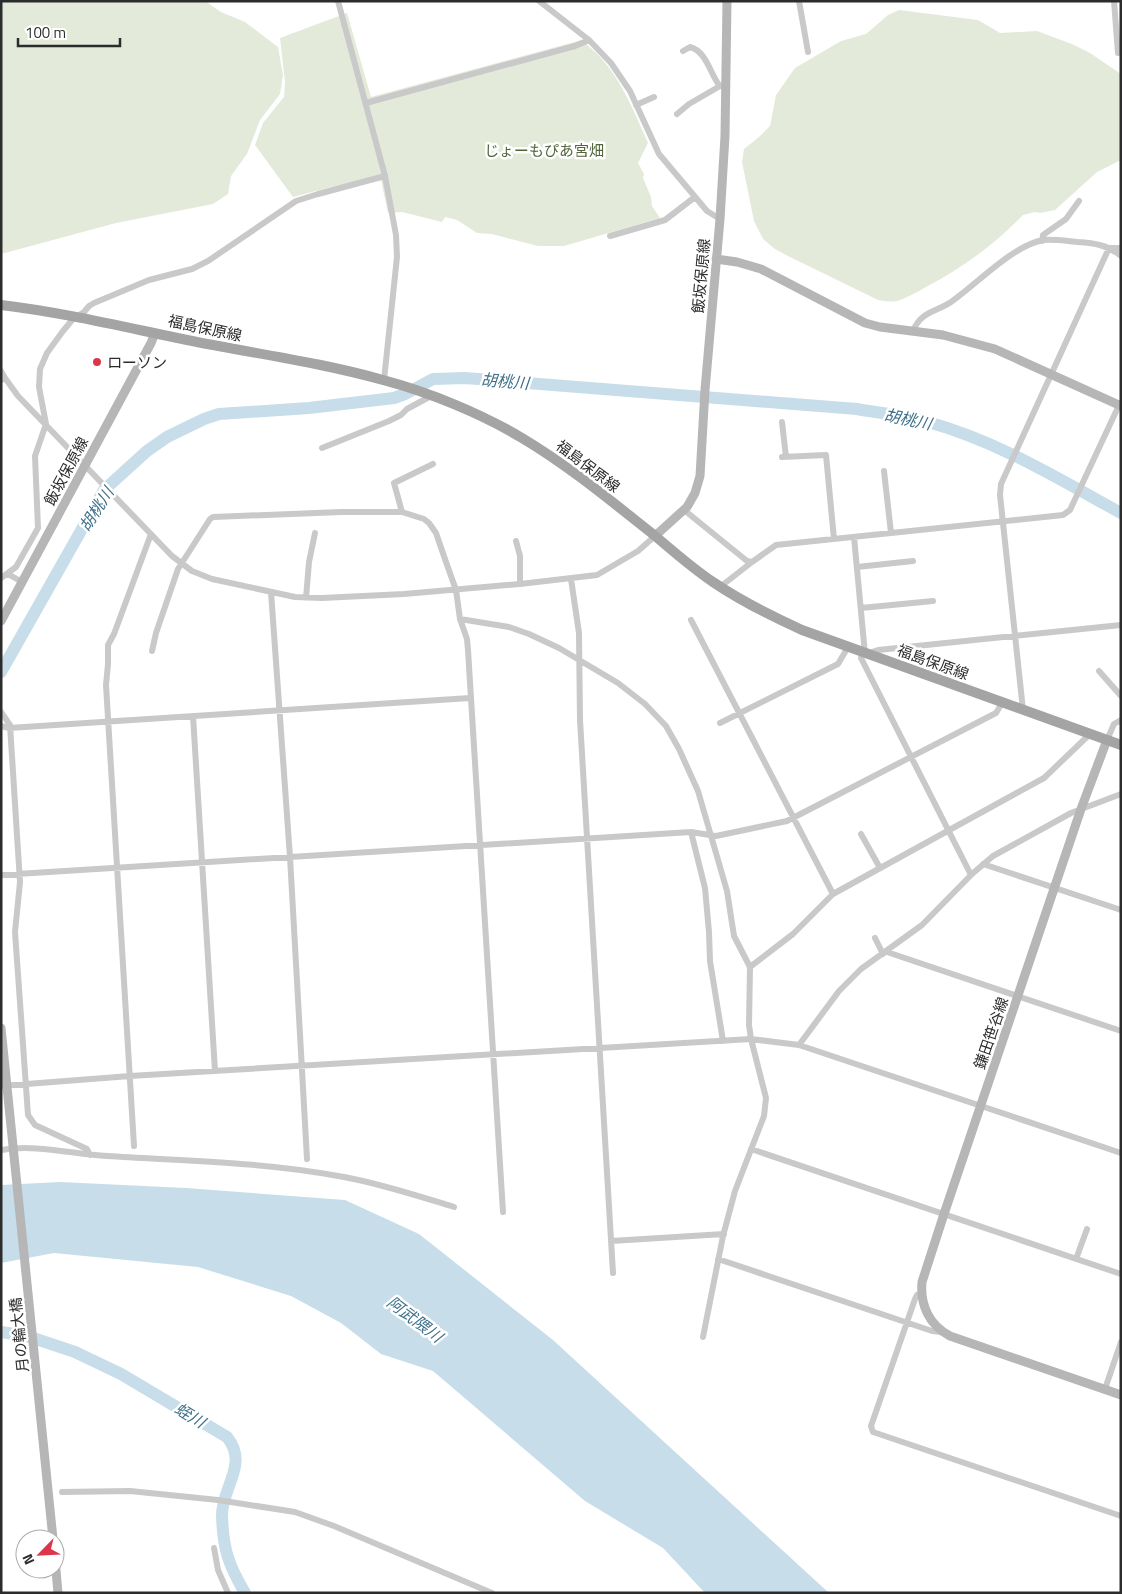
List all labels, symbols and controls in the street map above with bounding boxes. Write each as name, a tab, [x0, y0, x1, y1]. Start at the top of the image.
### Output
scale bar	[18, 15, 120, 47]
text: 100 m	[25, 21, 66, 44]
park label: じょーもぴあ宮畑	[484, 139, 604, 162]
street label: 飯坂保原線	[686, 238, 716, 314]
street label: 福島保原線	[166, 309, 244, 347]
place label: ローソン	[107, 351, 167, 374]
marker: ローソン	[91, 356, 103, 368]
water label: 胡桃川	[480, 367, 532, 395]
water label: 胡桃川	[882, 402, 936, 436]
street label: 飯坂保原線	[38, 432, 94, 510]
street label: 福島保原線	[551, 434, 625, 498]
water label: 胡桃川	[73, 481, 120, 536]
street label: 福島保原線	[894, 638, 972, 686]
street label: 鎌田笹谷線	[968, 994, 1014, 1072]
water label: 阿武隈川	[382, 1290, 449, 1349]
street label: 月の輪大橋	[4, 1296, 34, 1374]
water label: 蛭川	[170, 1396, 212, 1435]
north arrow	[15, 1529, 65, 1579]
text: N	[16, 1551, 39, 1568]

